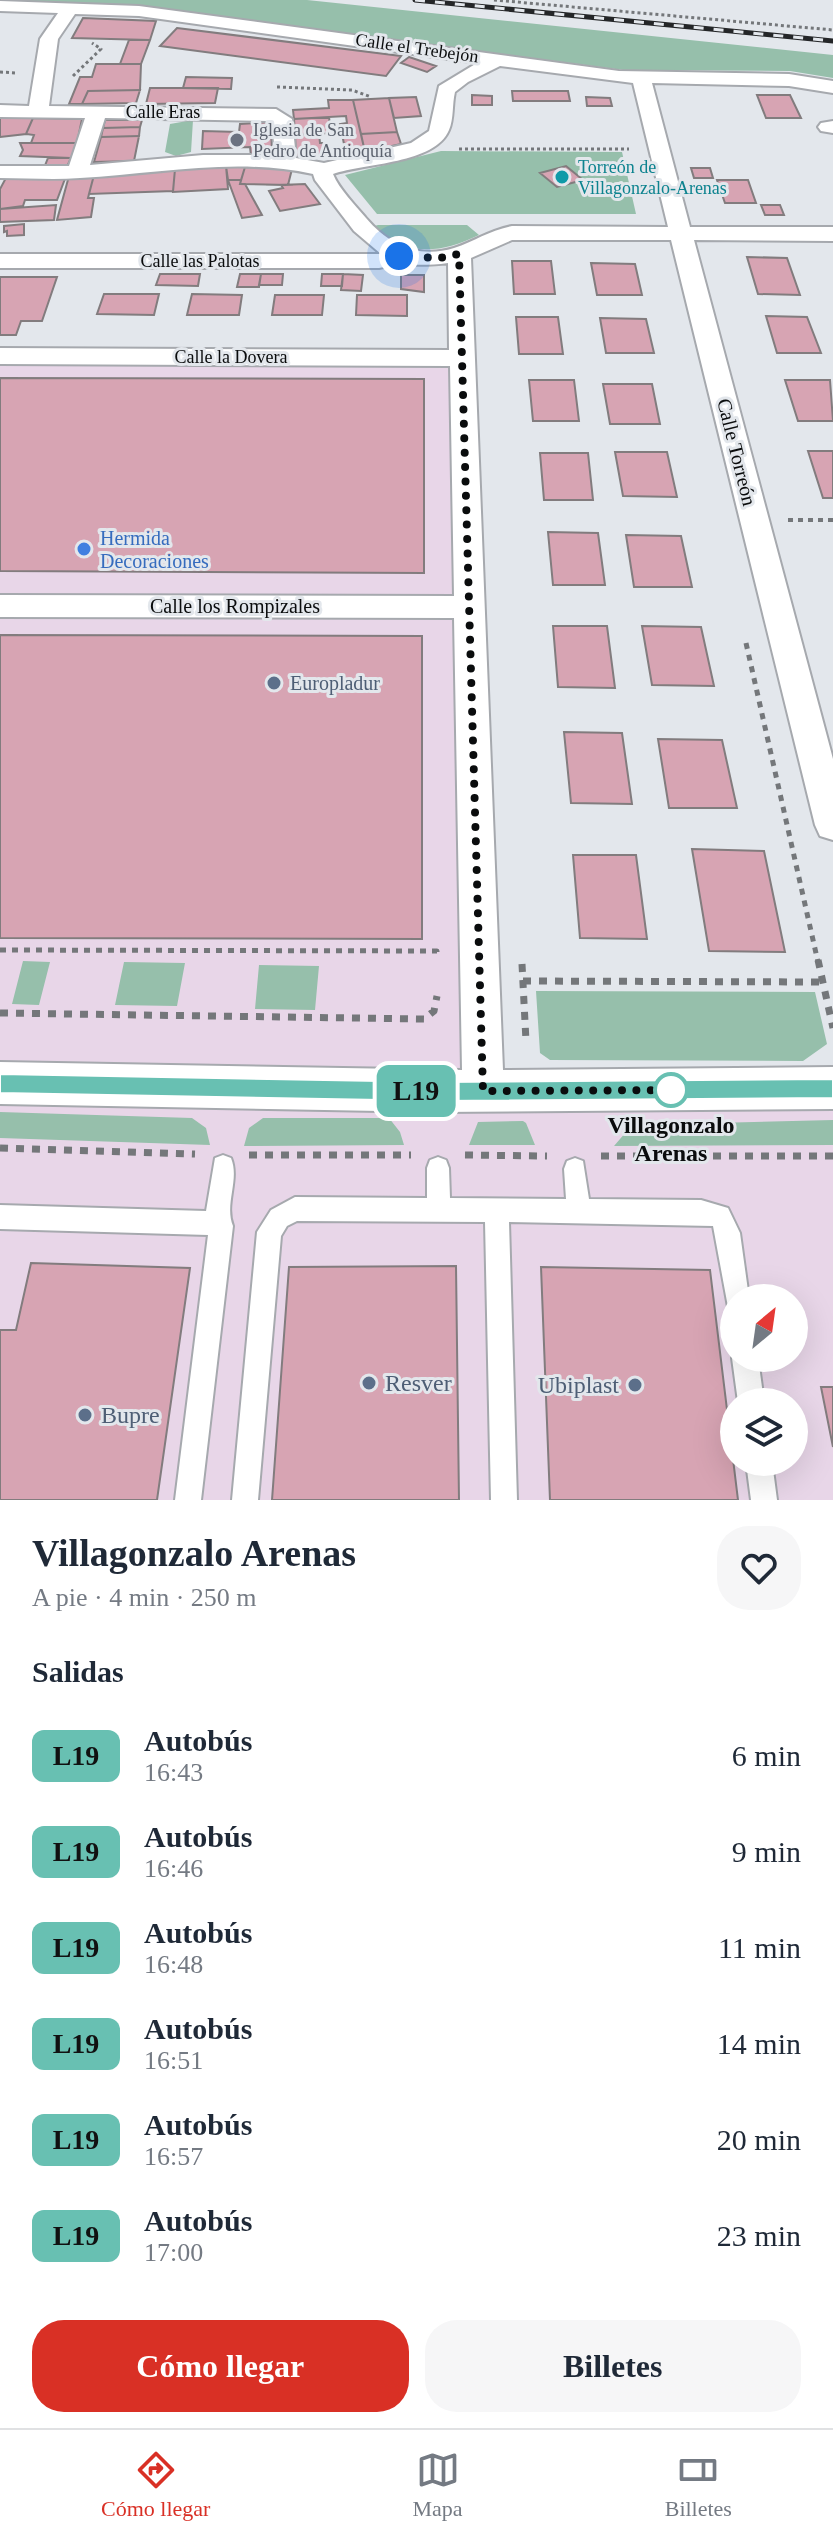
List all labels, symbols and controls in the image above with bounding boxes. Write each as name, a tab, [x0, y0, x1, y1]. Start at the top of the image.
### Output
street label: Calle el Trebejón	[354, 29, 480, 67]
street label: Calle Eras	[126, 102, 200, 122]
place label: Iglesia de San Pedro de Antioquía	[253, 120, 392, 161]
marker: Iglesia de San Pedro de Antioquía	[228, 131, 246, 149]
place label: Torreón de Villagonzalo-Arenas	[578, 157, 727, 198]
marker: Torreón de Villagonzalo-Arenas	[553, 168, 571, 186]
your location	[379, 236, 419, 276]
street label: Calle las Palotas	[141, 251, 259, 271]
street label: Calle la Dovera	[175, 347, 287, 367]
street label: Calle Torreón	[713, 396, 761, 508]
place label: Hermida Decoraciones	[100, 527, 209, 572]
marker: Hermida Decoraciones	[75, 540, 93, 558]
street label: Calle los Rompizales	[150, 595, 320, 618]
place label: Europladur	[290, 672, 380, 695]
marker: Europladur	[265, 674, 283, 692]
line badge: L19	[370, 1065, 462, 1117]
marker: Villagonzalo Arenas	[654, 1073, 688, 1107]
text: L19	[393, 1075, 439, 1106]
place label: Villagonzalo Arenas	[607, 1112, 735, 1166]
north arrow	[720, 1284, 808, 1372]
map controls	[720, 1284, 808, 1476]
place label: Resver	[385, 1370, 452, 1396]
place label: Ubiplast	[538, 1372, 619, 1398]
marker: Resver	[360, 1374, 378, 1392]
marker: Ubiplast	[626, 1376, 644, 1394]
button: layers	[720, 1388, 808, 1476]
place label: Bupre	[101, 1402, 160, 1428]
marker: Bupre	[76, 1406, 94, 1424]
button: heart	[717, 1526, 801, 1610]
text: Villagonzalo Arenas	[32, 1532, 356, 1574]
text: A pie · 4 min · 250 m	[32, 1583, 257, 1612]
text: Salidas	[32, 1655, 124, 1688]
text: Autobús	[144, 1724, 252, 1757]
text: 6 min	[732, 1739, 801, 1772]
text: L19	[53, 1740, 99, 1771]
text: 16:43	[144, 1758, 203, 1787]
text: Autobús	[144, 1820, 252, 1853]
text: 9 min	[732, 1835, 801, 1868]
text: L19	[53, 1836, 99, 1867]
text: 16:46	[144, 1854, 203, 1883]
text: Autobús	[144, 1916, 252, 1949]
text: 11 min	[718, 1931, 801, 1964]
text: L19	[53, 1932, 99, 1963]
text: 16:48	[144, 1950, 203, 1979]
text: Autobús	[144, 2012, 252, 2045]
text: 14 min	[717, 2027, 801, 2060]
text: L19	[53, 2028, 99, 2059]
text: 16:51	[144, 2046, 203, 2075]
text: Autobús	[144, 2108, 252, 2141]
text: 20 min	[717, 2123, 801, 2156]
text: L19	[53, 2124, 99, 2155]
text: 16:57	[144, 2142, 203, 2171]
text: Autobús	[144, 2204, 252, 2237]
text: 23 min	[717, 2219, 801, 2252]
text: L19	[53, 2220, 99, 2251]
text: 17:00	[144, 2238, 203, 2267]
button: Cómo llegar	[32, 2320, 409, 2412]
button: Billetes	[425, 2320, 801, 2412]
tab: Cómo llegar	[101, 2448, 210, 2522]
tab: Mapa	[413, 2448, 463, 2522]
tab: Billetes	[665, 2448, 732, 2522]

